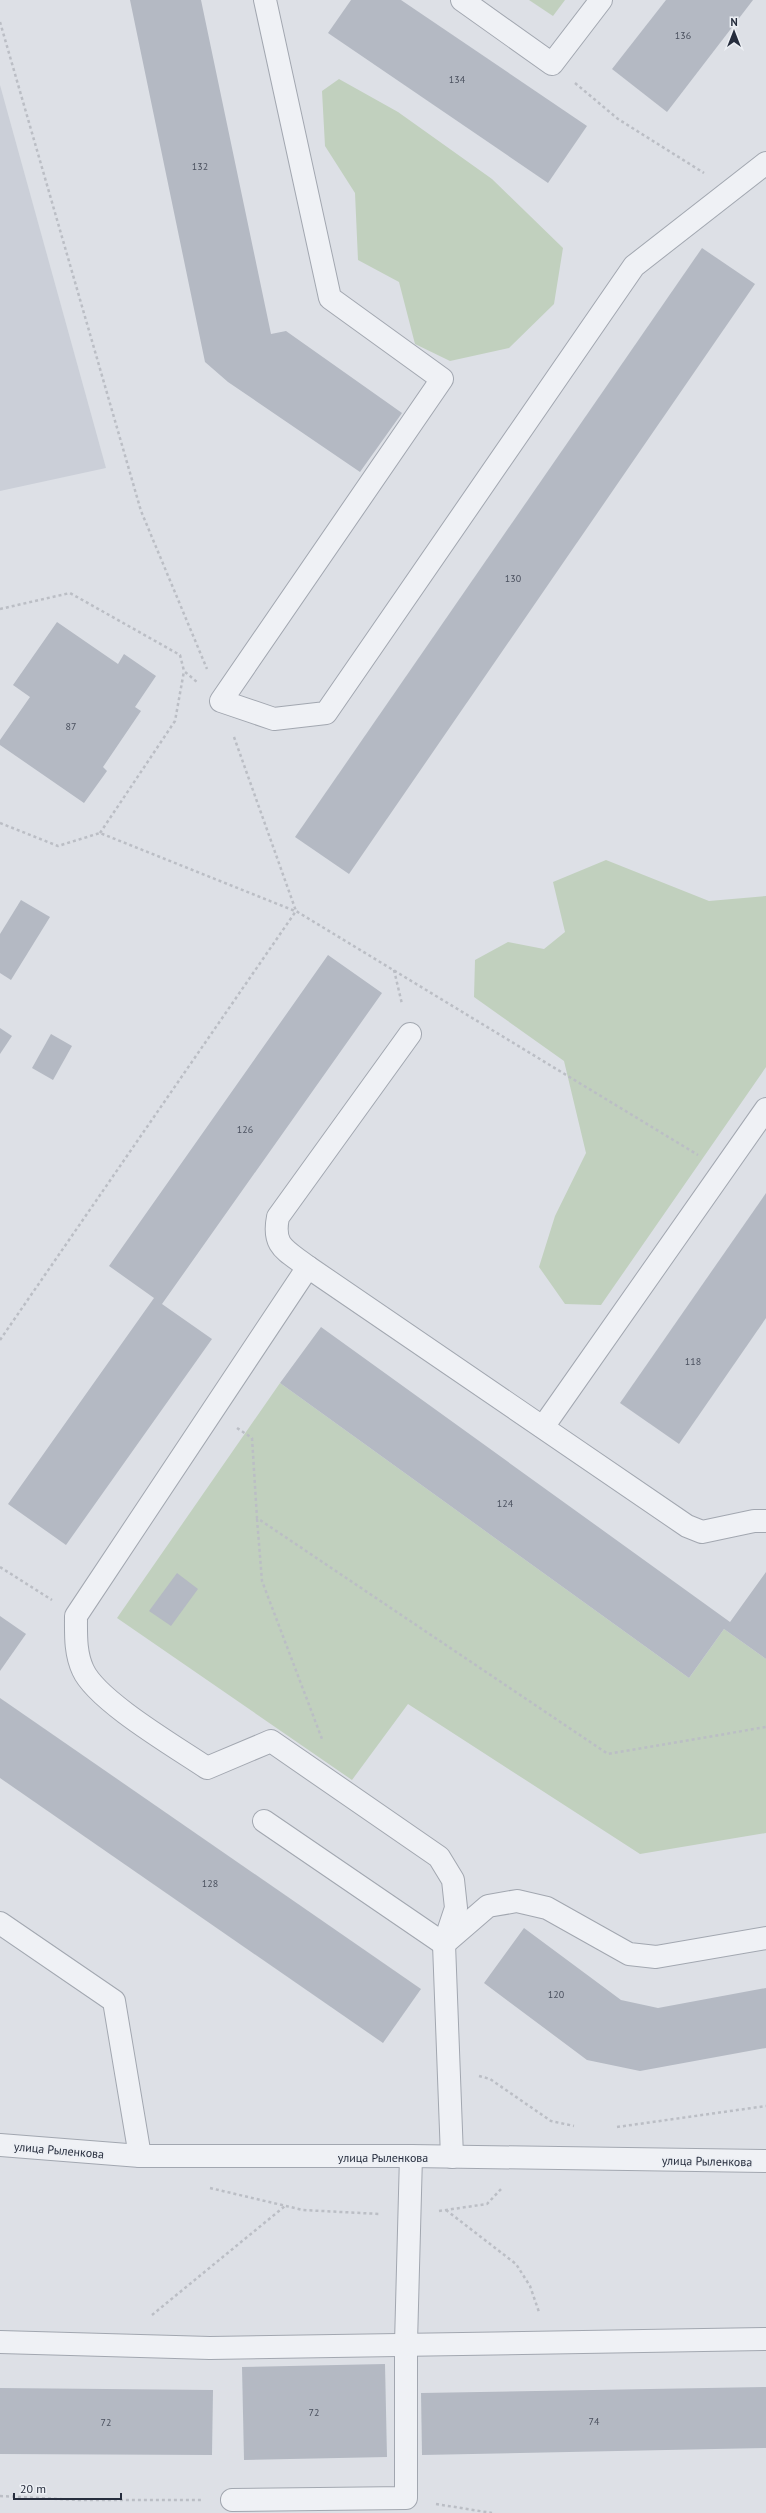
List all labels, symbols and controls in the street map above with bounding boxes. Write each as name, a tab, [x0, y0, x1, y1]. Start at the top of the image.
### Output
north arrow	[714, 12, 754, 52]
text: N	[730, 15, 738, 29]
house number: 136	[675, 29, 691, 42]
house number: 134	[449, 73, 466, 86]
house number: 132	[192, 160, 208, 173]
house number: 130	[505, 572, 522, 585]
house number: 87	[66, 720, 76, 733]
house number: 126	[237, 1123, 253, 1136]
house number: 118	[685, 1355, 701, 1368]
house number: 124	[497, 1497, 514, 1510]
house number: 128	[202, 1877, 218, 1890]
house number: 120	[548, 1988, 565, 2001]
street label: улица Рыленкова	[13, 2139, 105, 2161]
street label: улица Рыленкова	[338, 2150, 428, 2165]
street label: улица Рыленкова	[662, 2153, 752, 2169]
house number: 72	[309, 2406, 319, 2419]
house number: 74	[589, 2415, 600, 2428]
house number: 72	[101, 2416, 111, 2429]
scale bar	[14, 2475, 121, 2501]
text: 20 m	[20, 2481, 46, 2496]

